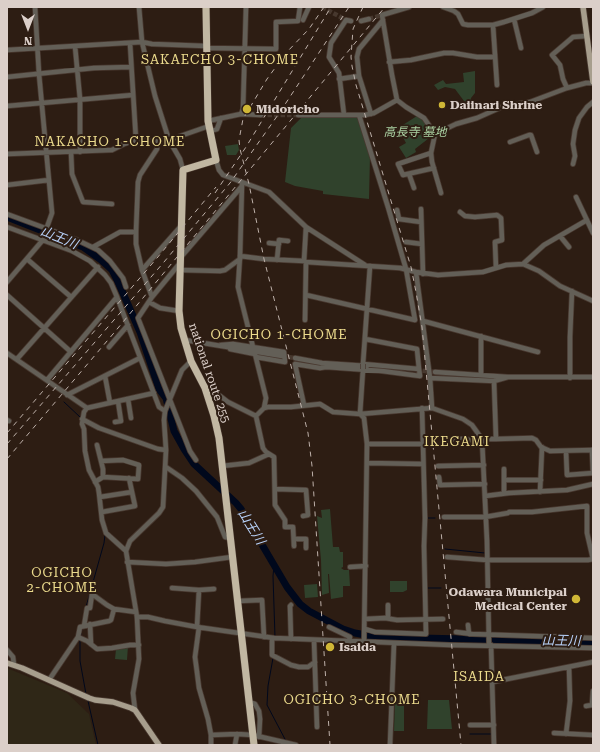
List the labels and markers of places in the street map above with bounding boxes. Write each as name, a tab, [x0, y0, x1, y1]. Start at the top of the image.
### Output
place label: Daiinari Shrine	[450, 98, 542, 112]
marker: Daiinari Shrine	[437, 100, 447, 110]
place label: Midoricho	[256, 102, 319, 116]
marker: Midoricho	[241, 103, 253, 115]
place label: Odawara Municipal Medical Center	[449, 585, 567, 613]
marker: Odawara Municipal Medical Center	[570, 593, 582, 605]
place label: Isaida	[339, 640, 376, 654]
marker: Isaida	[324, 641, 336, 653]

